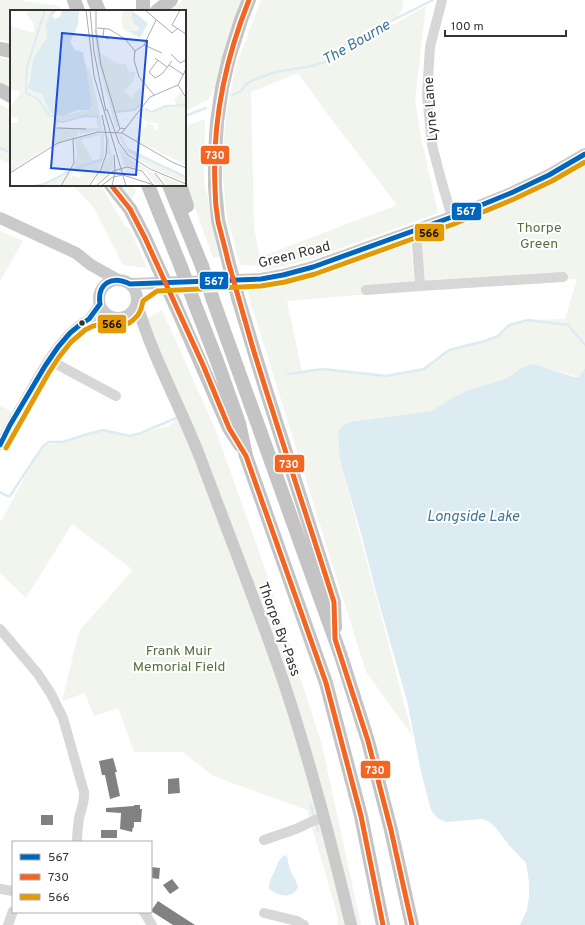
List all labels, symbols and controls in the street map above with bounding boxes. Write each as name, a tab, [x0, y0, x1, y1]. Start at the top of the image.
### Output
inset map	[10, 10, 186, 186]
scale bar	[445, 12, 566, 38]
water label: The Bourne	[320, 16, 394, 70]
text: 100 m	[451, 19, 484, 35]
street label: Lyne Lane	[421, 76, 442, 142]
line badge: 730	[200, 145, 230, 165]
text: 730	[205, 149, 225, 163]
line badge: 567	[451, 202, 482, 221]
text: 567	[456, 205, 476, 219]
park label: Thorpe Green	[516, 220, 562, 253]
line badge: 566	[414, 223, 445, 242]
text: 566	[419, 227, 439, 241]
street label: Green Road	[257, 238, 332, 273]
line badge: 567	[199, 271, 229, 290]
text: 567	[204, 275, 224, 289]
line badge: 566	[97, 314, 127, 334]
unlabelled marker	[77, 318, 87, 328]
text: 566	[102, 318, 122, 332]
line badge: 730	[274, 454, 305, 473]
text: 730	[279, 458, 299, 472]
water label: Longside Lake	[427, 508, 520, 527]
street label: Thorpe By-Pass	[254, 580, 304, 679]
park label: Frank Muir Memorial Field	[133, 643, 225, 676]
line badge: 730	[360, 760, 391, 779]
text: 730	[365, 764, 385, 778]
legend	[12, 841, 152, 913]
text: 567	[48, 850, 69, 866]
text: 730	[48, 870, 69, 886]
text: 566	[48, 890, 70, 906]

